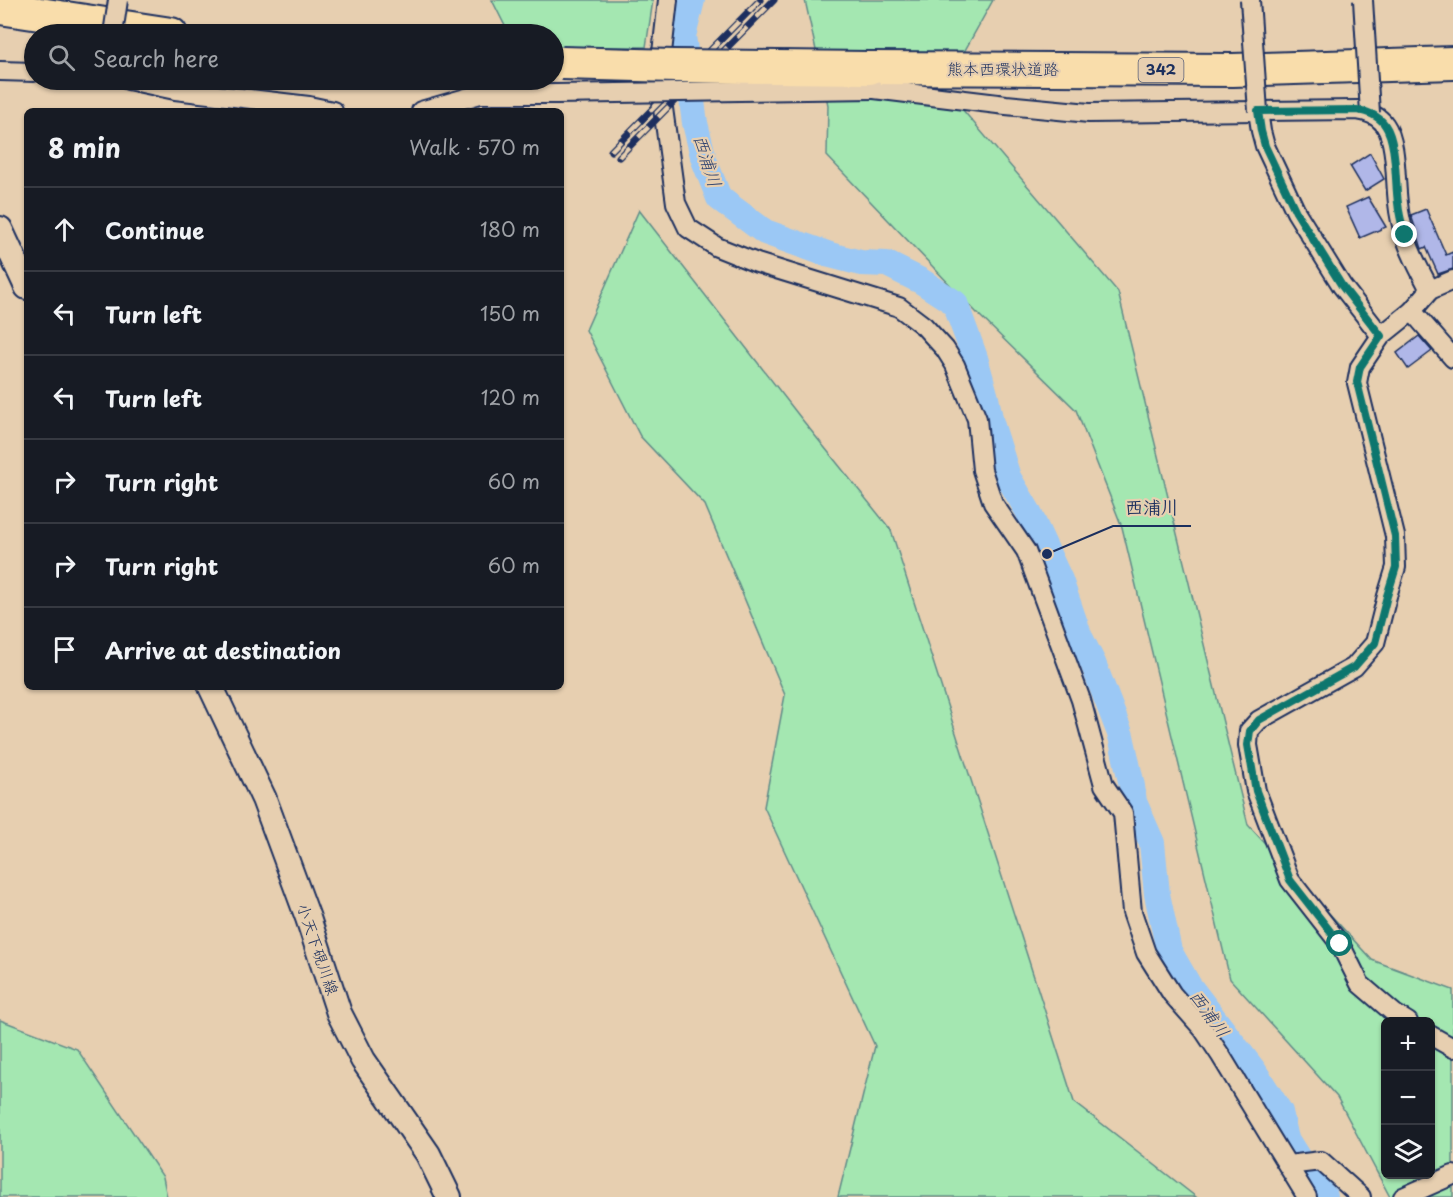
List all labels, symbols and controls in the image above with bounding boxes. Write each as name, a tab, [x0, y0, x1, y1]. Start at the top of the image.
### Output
search box	[24, 24, 564, 90]
icon: search	[45, 41, 78, 74]
text: Search here	[93, 41, 219, 74]
street label: 熊本西環状道路	[947, 56, 1059, 80]
road number: 342	[1138, 58, 1184, 82]
text: 8 min	[48, 128, 121, 167]
water label: 西浦川	[687, 131, 730, 190]
text: Walk · 570 m	[409, 132, 540, 162]
icon: ahead	[48, 213, 81, 246]
text: Continue	[105, 213, 204, 246]
text: 180 m	[480, 214, 540, 244]
route end	[1391, 221, 1417, 247]
icon: left	[48, 297, 81, 330]
text: Turn left	[105, 297, 202, 330]
text: 150 m	[480, 298, 540, 328]
icon: left	[48, 381, 81, 414]
text: Turn left	[105, 381, 202, 414]
text: 120 m	[481, 382, 540, 412]
icon: right	[48, 465, 81, 498]
text: Turn right	[105, 465, 218, 498]
text: 60 m	[488, 466, 540, 496]
callout: 西浦川	[1113, 490, 1191, 526]
text: 西浦川	[1125, 493, 1179, 520]
icon: right	[48, 549, 81, 582]
text: Turn right	[105, 549, 218, 582]
text: 60 m	[488, 550, 540, 580]
icon: arrive	[48, 633, 81, 666]
text: Arrive at destination	[105, 633, 341, 666]
street label: 小天下硯川線	[292, 899, 346, 998]
route start	[1326, 930, 1352, 956]
water label: 西浦川	[1183, 983, 1237, 1043]
map controls	[1381, 1017, 1435, 1179]
button: +	[1381, 1017, 1435, 1071]
button: −	[1381, 1071, 1435, 1125]
button: layers	[1381, 1125, 1435, 1179]

